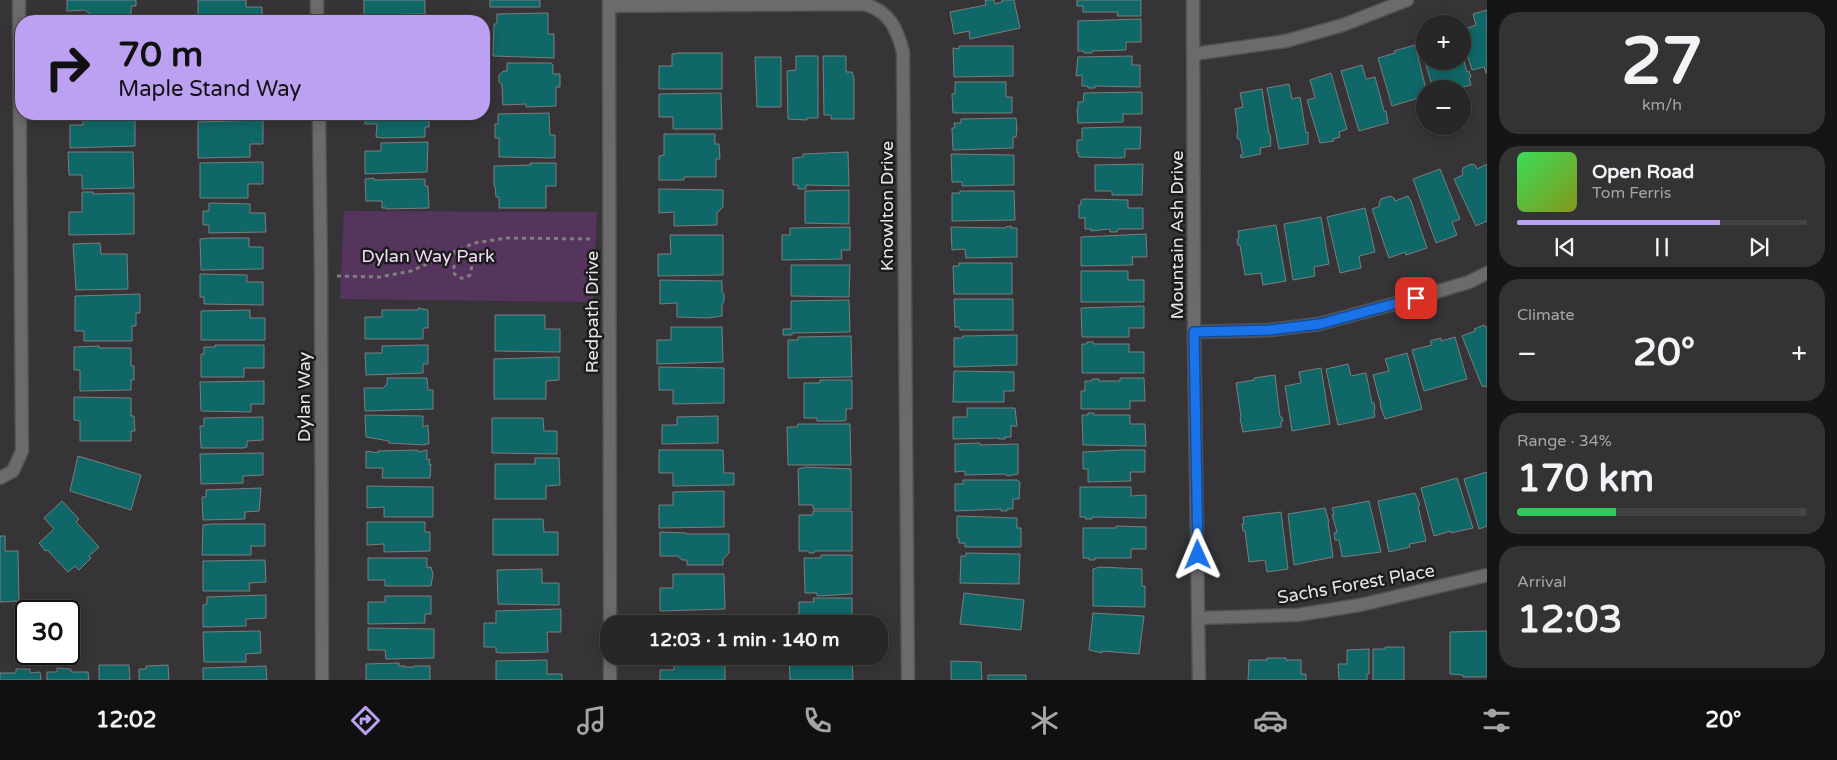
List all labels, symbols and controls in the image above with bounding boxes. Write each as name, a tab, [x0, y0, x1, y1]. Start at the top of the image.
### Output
map controls	[1416, 15, 1471, 135]
button: +	[1416, 15, 1471, 70]
text: 27	[1621, 23, 1703, 102]
text: 70 m	[118, 34, 203, 76]
icon: right	[35, 35, 100, 100]
text: Maple Stand Way	[118, 76, 301, 102]
button: −	[1416, 80, 1471, 135]
text: km/h	[1642, 95, 1682, 115]
street label: Knowlton Drive	[876, 141, 898, 271]
street label: Mountain Ash Drive	[1166, 151, 1188, 319]
text: Open Road	[1592, 161, 1694, 183]
text: Tom Ferris	[1592, 183, 1671, 203]
icon: previous	[1551, 233, 1579, 261]
icon: pause	[1648, 233, 1676, 261]
icon: next	[1745, 233, 1773, 261]
park label: Dylan Way Park	[361, 245, 495, 267]
street label: Redpath Drive	[581, 251, 603, 373]
pin	[1395, 277, 1437, 319]
icon: arrive	[1402, 284, 1430, 312]
text: Climate	[1517, 305, 1575, 325]
text: 20°	[1633, 330, 1695, 376]
text: −	[1517, 337, 1537, 371]
text: +	[1791, 337, 1807, 371]
street label: Dylan Way	[293, 351, 315, 442]
text: Range · 34%	[1517, 431, 1612, 451]
text: 170 km	[1517, 456, 1654, 502]
position arrow	[1171, 528, 1223, 580]
street label: Sachs Forest Place	[1276, 559, 1436, 609]
text: Arrival	[1517, 572, 1566, 592]
text: 12:03	[1517, 597, 1622, 643]
speed limit sign: 30	[15, 600, 80, 665]
text: 12:03 · 1 min · 140 m	[648, 629, 840, 651]
icon: directions	[348, 703, 383, 738]
icon: music	[574, 703, 609, 738]
icon: phone	[800, 703, 835, 738]
icon: climate	[1027, 703, 1062, 738]
icon: car	[1253, 703, 1288, 738]
icon: filters	[1479, 703, 1514, 738]
text: 12:02	[96, 707, 157, 733]
text: 20°	[1705, 707, 1741, 733]

